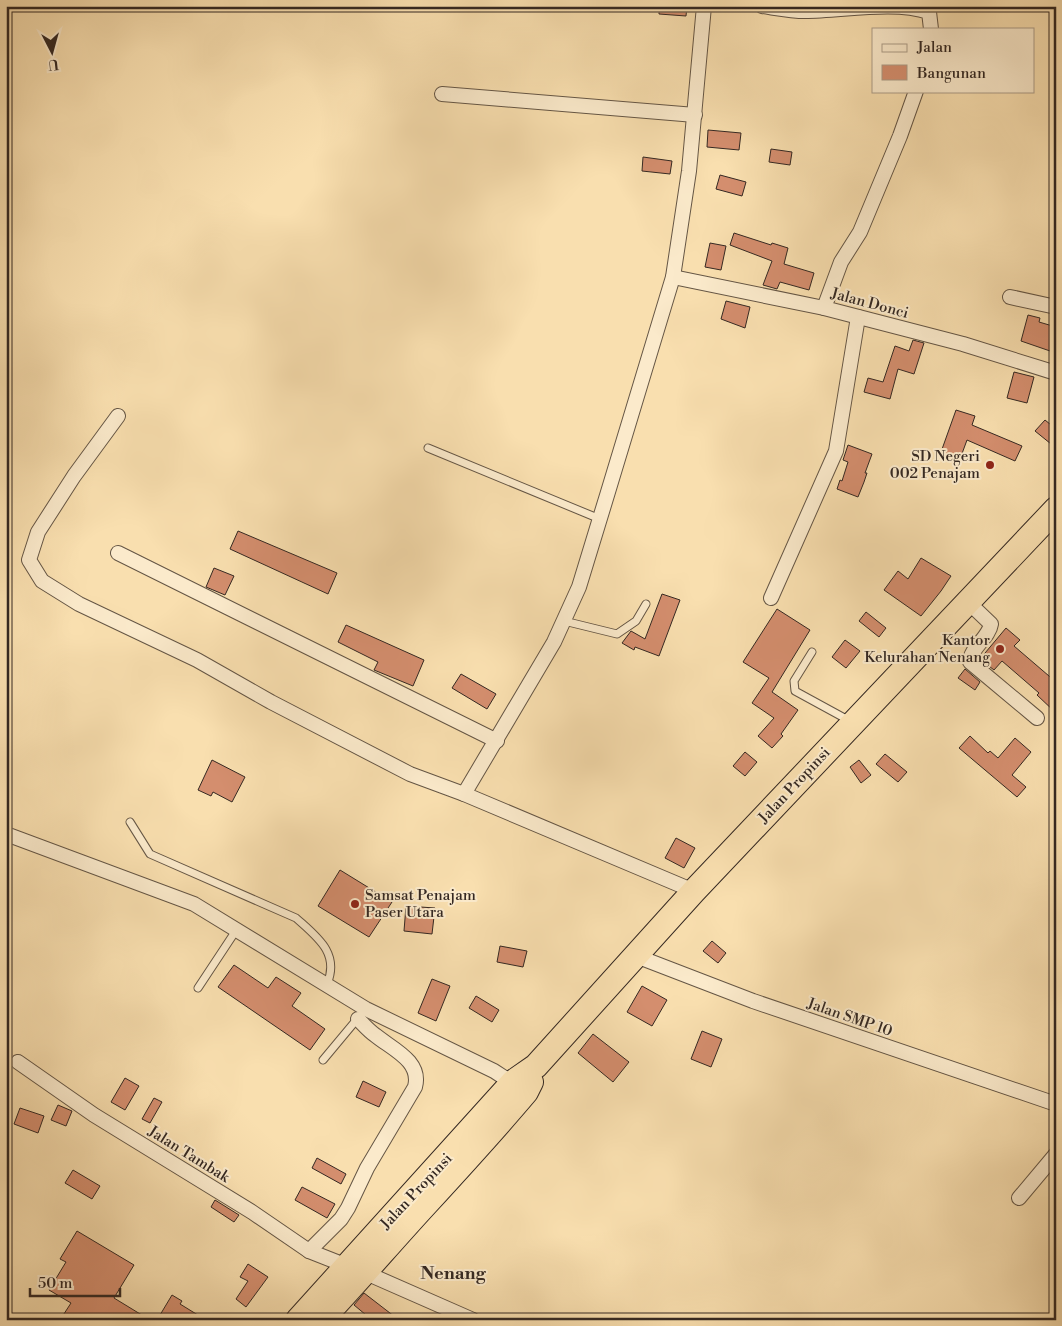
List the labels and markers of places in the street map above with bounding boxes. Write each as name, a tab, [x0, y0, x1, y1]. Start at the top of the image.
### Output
place label: SD Negeri 002 Penajam	[890, 447, 980, 483]
marker: SD Negeri 002 Penajam	[984, 459, 996, 471]
place label: Kantor Kelurahan Nenang	[864, 631, 991, 667]
marker: Kantor Kelurahan Nenang	[994, 643, 1006, 655]
place label: Samsat Penajam Paser Utara	[365, 886, 476, 922]
marker: Samsat Penajam Paser Utara	[349, 898, 361, 910]

